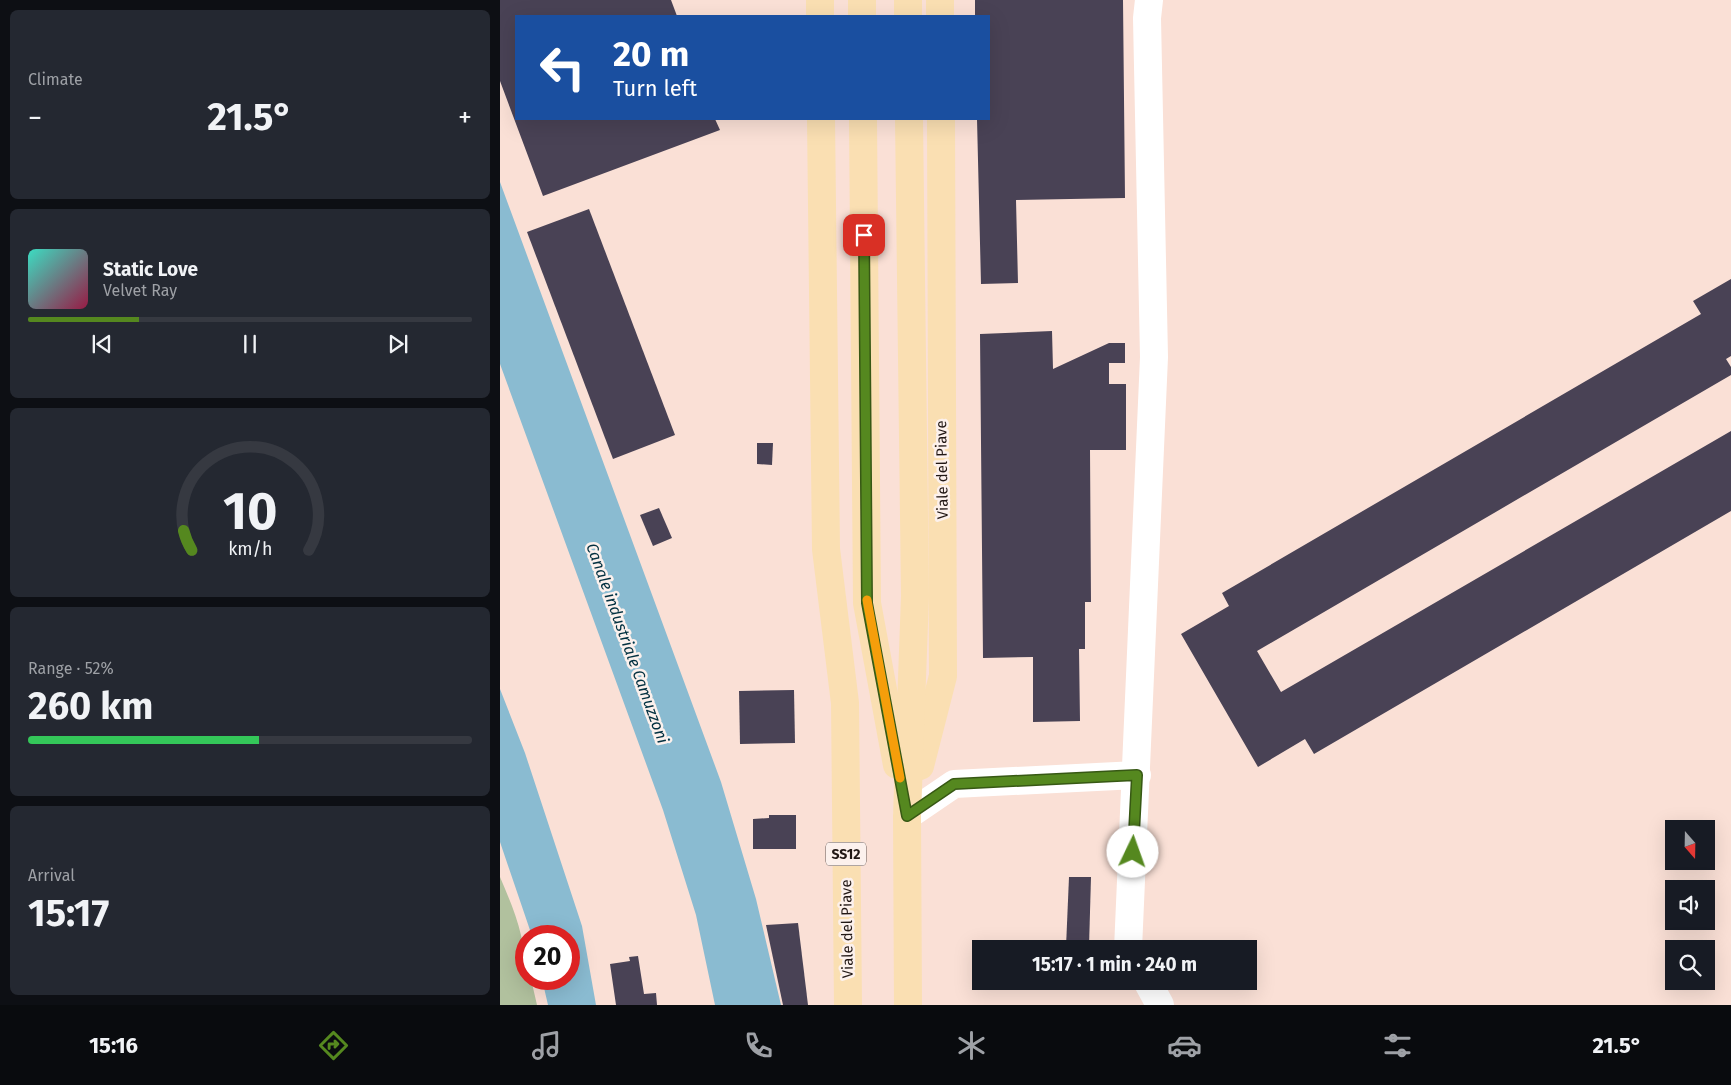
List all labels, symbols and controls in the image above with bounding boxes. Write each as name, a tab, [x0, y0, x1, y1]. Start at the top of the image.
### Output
text: 20 m	[613, 33, 689, 75]
icon: left	[530, 35, 595, 100]
text: Climate	[28, 70, 83, 89]
text: Turn left	[613, 75, 697, 102]
text: 21.5°	[207, 94, 293, 140]
text: −	[28, 101, 42, 134]
text: +	[458, 101, 472, 134]
pin	[843, 214, 885, 256]
icon: arrive	[850, 221, 878, 249]
text: Static Love	[103, 258, 198, 281]
text: Velvet Ray	[103, 281, 177, 300]
icon: previous	[88, 330, 116, 358]
icon: pause	[236, 330, 264, 358]
icon: next	[384, 330, 412, 358]
street label: Viale del Piave	[932, 420, 952, 520]
text: 10	[223, 480, 277, 543]
text: km/h	[228, 538, 272, 560]
water label: Canale industriale Camuzzoni	[582, 540, 673, 747]
text: Range · 52%	[28, 659, 114, 678]
text: 260 km	[28, 683, 153, 729]
north arrow	[1665, 820, 1715, 870]
map controls	[1665, 820, 1715, 990]
position arrow	[1106, 825, 1158, 877]
road number: SS12	[826, 842, 866, 866]
text: Arrival	[28, 866, 75, 885]
street label: Viale del Piave	[837, 879, 857, 979]
button: sound	[1665, 880, 1715, 930]
text: 15:17	[28, 890, 109, 936]
speed limit sign: 20	[515, 925, 580, 990]
button: search	[1665, 940, 1715, 990]
text: 15:17 · 1 min · 240 m	[1032, 953, 1197, 976]
icon: directions	[316, 1028, 351, 1063]
icon: music	[529, 1028, 564, 1063]
icon: phone	[741, 1028, 776, 1063]
icon: climate	[954, 1028, 989, 1063]
icon: car	[1167, 1028, 1202, 1063]
icon: filters	[1380, 1028, 1415, 1063]
text: 15:16	[89, 1032, 138, 1059]
text: 21.5°	[1592, 1032, 1642, 1059]

